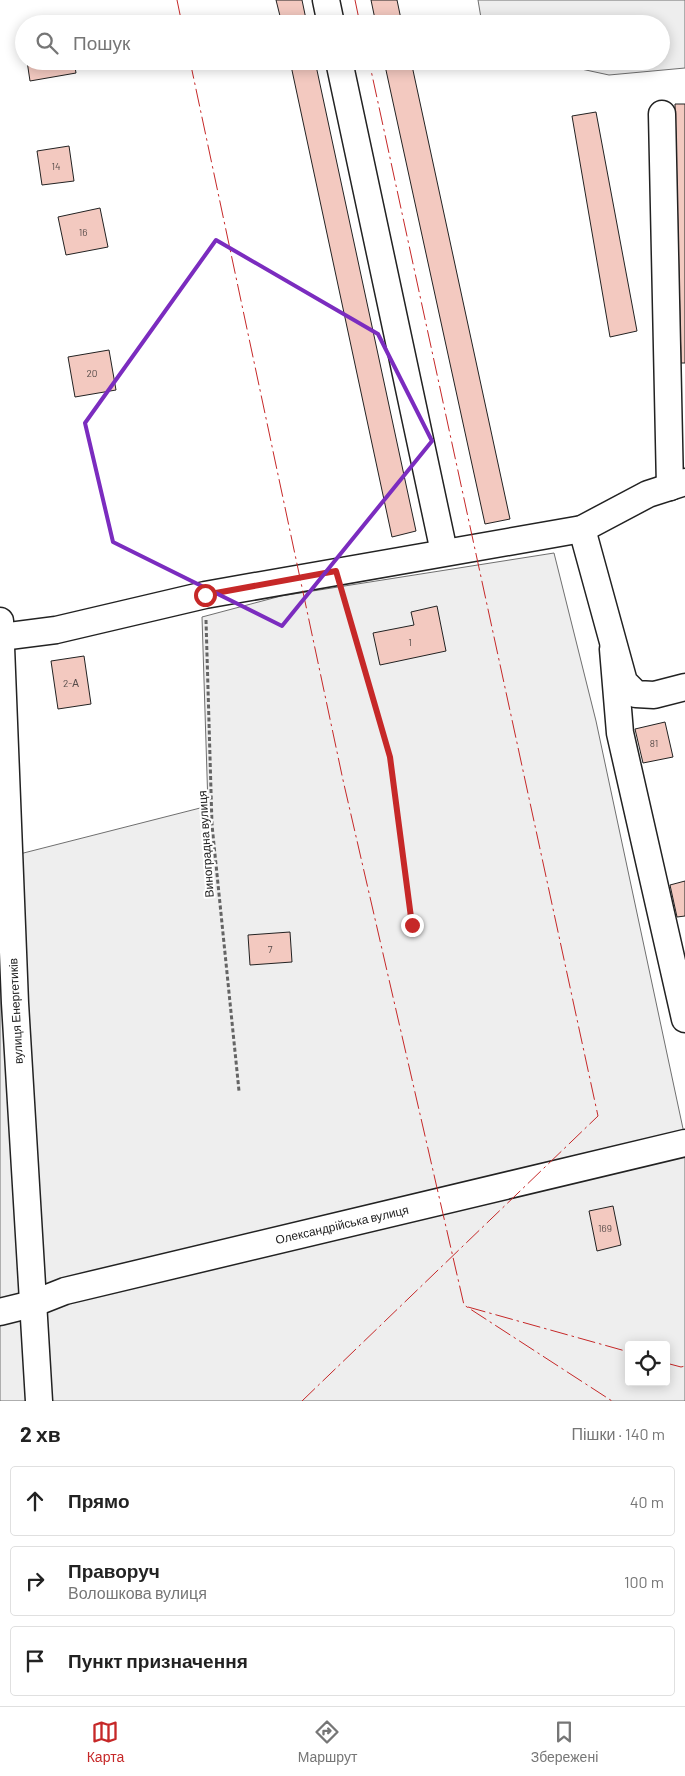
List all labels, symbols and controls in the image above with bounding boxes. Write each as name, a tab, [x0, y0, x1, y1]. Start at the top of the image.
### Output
search box	[15, 15, 670, 70]
icon: search	[33, 29, 61, 57]
text: Пошук	[73, 31, 130, 54]
house number: 14	[51, 160, 61, 172]
house number: 16	[79, 226, 87, 238]
house number: 20	[86, 367, 98, 379]
route start	[194, 584, 217, 607]
house number: 1	[408, 636, 412, 648]
house number: 2-А	[63, 677, 79, 689]
house number: 81	[650, 737, 658, 749]
street label: Виноградна вулиця	[194, 790, 217, 898]
route end	[401, 914, 424, 937]
house number: 7	[268, 943, 273, 955]
street label: вулиця Енергетиків	[5, 958, 26, 1064]
street label: Олександрійська вулиця	[274, 1202, 410, 1247]
house number: 169	[598, 1222, 612, 1234]
map controls	[625, 1341, 670, 1386]
button: locate	[625, 1341, 670, 1386]
text: 2 хв	[20, 1421, 61, 1446]
text: Пішки · 140 m	[572, 1424, 665, 1443]
icon: ahead	[21, 1487, 49, 1515]
text: Прямо	[68, 1489, 130, 1512]
text: 40 m	[630, 1492, 664, 1511]
text: Праворуч	[68, 1559, 160, 1582]
icon: right	[21, 1567, 49, 1595]
text: 100 m	[624, 1572, 664, 1591]
text: Волошкова вулиця	[68, 1583, 207, 1602]
icon: arrive	[21, 1647, 49, 1675]
text: Пункт призначення	[68, 1649, 248, 1672]
tab: Карта	[87, 1718, 124, 1765]
tab: Маршрут	[298, 1718, 357, 1765]
tab: Збережені	[531, 1718, 598, 1765]

